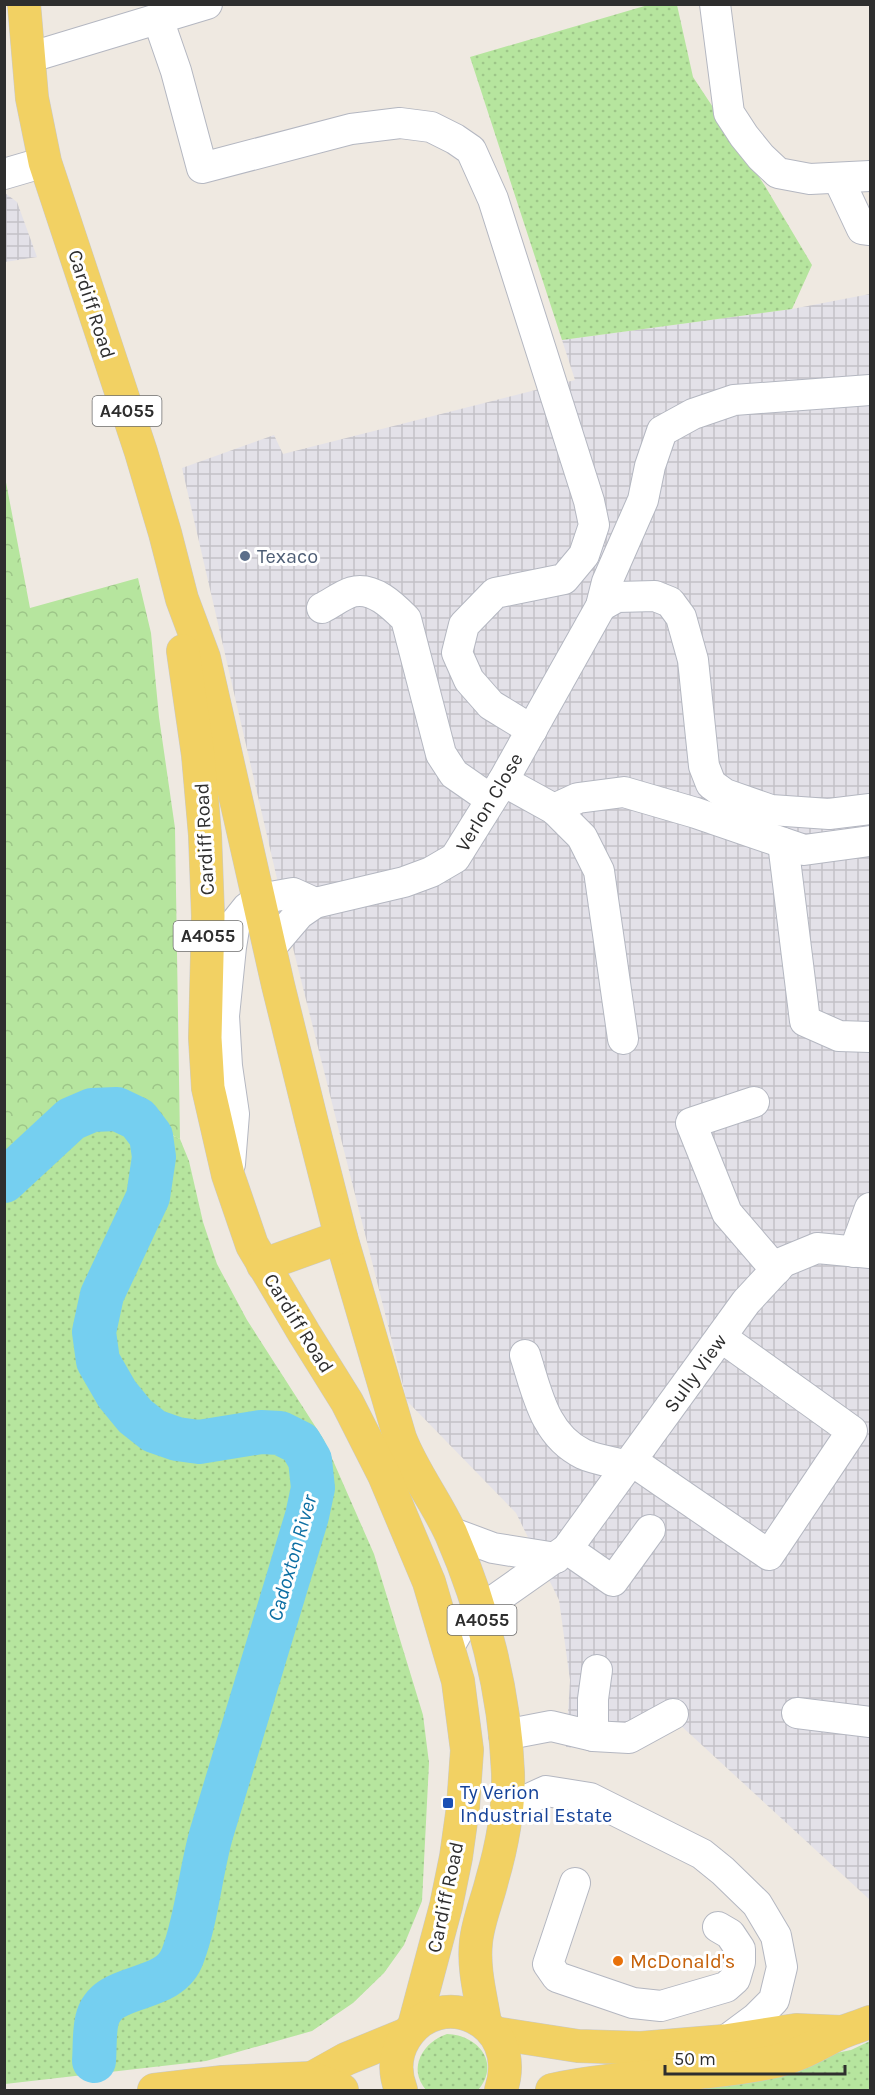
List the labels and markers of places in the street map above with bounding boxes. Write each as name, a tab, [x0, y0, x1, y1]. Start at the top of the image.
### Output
place label: Texaco	[257, 545, 318, 568]
marker: Texaco	[238, 549, 252, 563]
place label: Ty Verion Industrial Estate	[460, 1781, 612, 1827]
marker: Ty Verion Industrial Estate	[441, 1796, 455, 1810]
place label: McDonald's	[630, 1950, 735, 1973]
marker: McDonald's	[611, 1954, 625, 1968]

